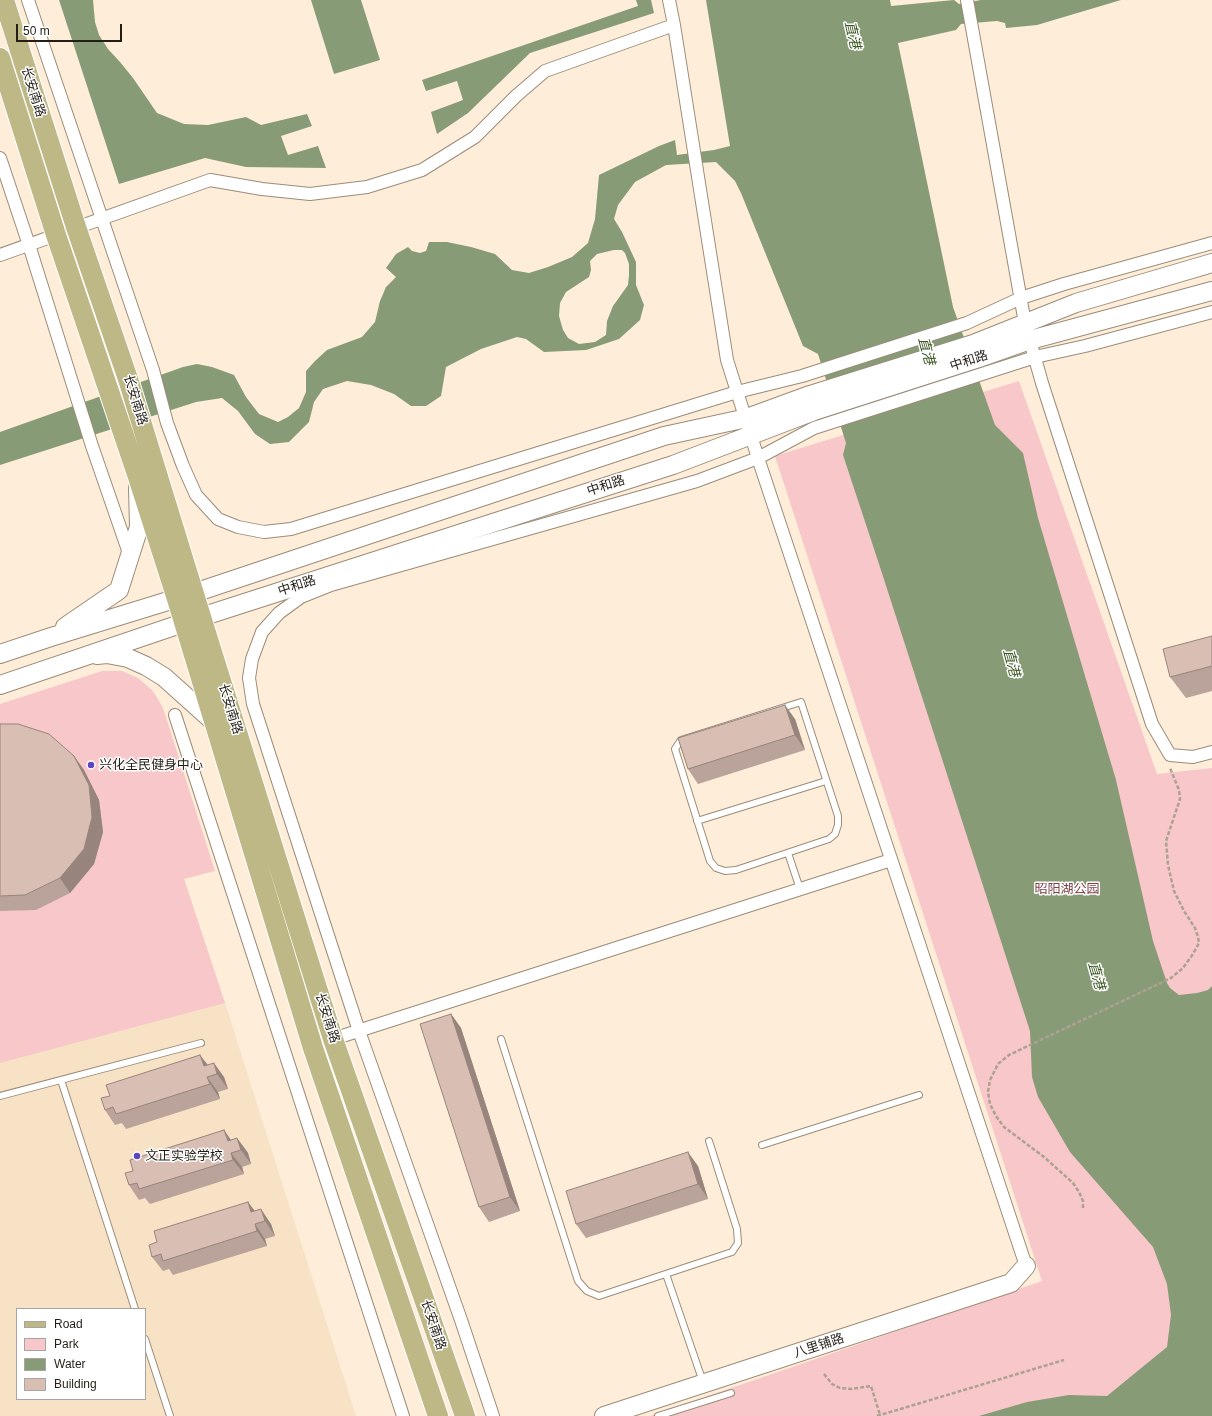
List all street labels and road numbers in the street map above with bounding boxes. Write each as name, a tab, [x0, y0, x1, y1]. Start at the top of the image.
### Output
street label: 长安南路	[18, 65, 48, 119]
street label: 中和路	[948, 348, 990, 374]
street label: 长安南路	[120, 373, 150, 427]
street label: 中和路	[585, 473, 627, 499]
street label: 中和路	[276, 573, 318, 599]
street label: 长安南路	[215, 682, 245, 736]
street label: 长安南路	[312, 991, 342, 1045]
street label: 长安南路	[417, 1298, 449, 1352]
street label: 八里铺路	[792, 1331, 846, 1361]

